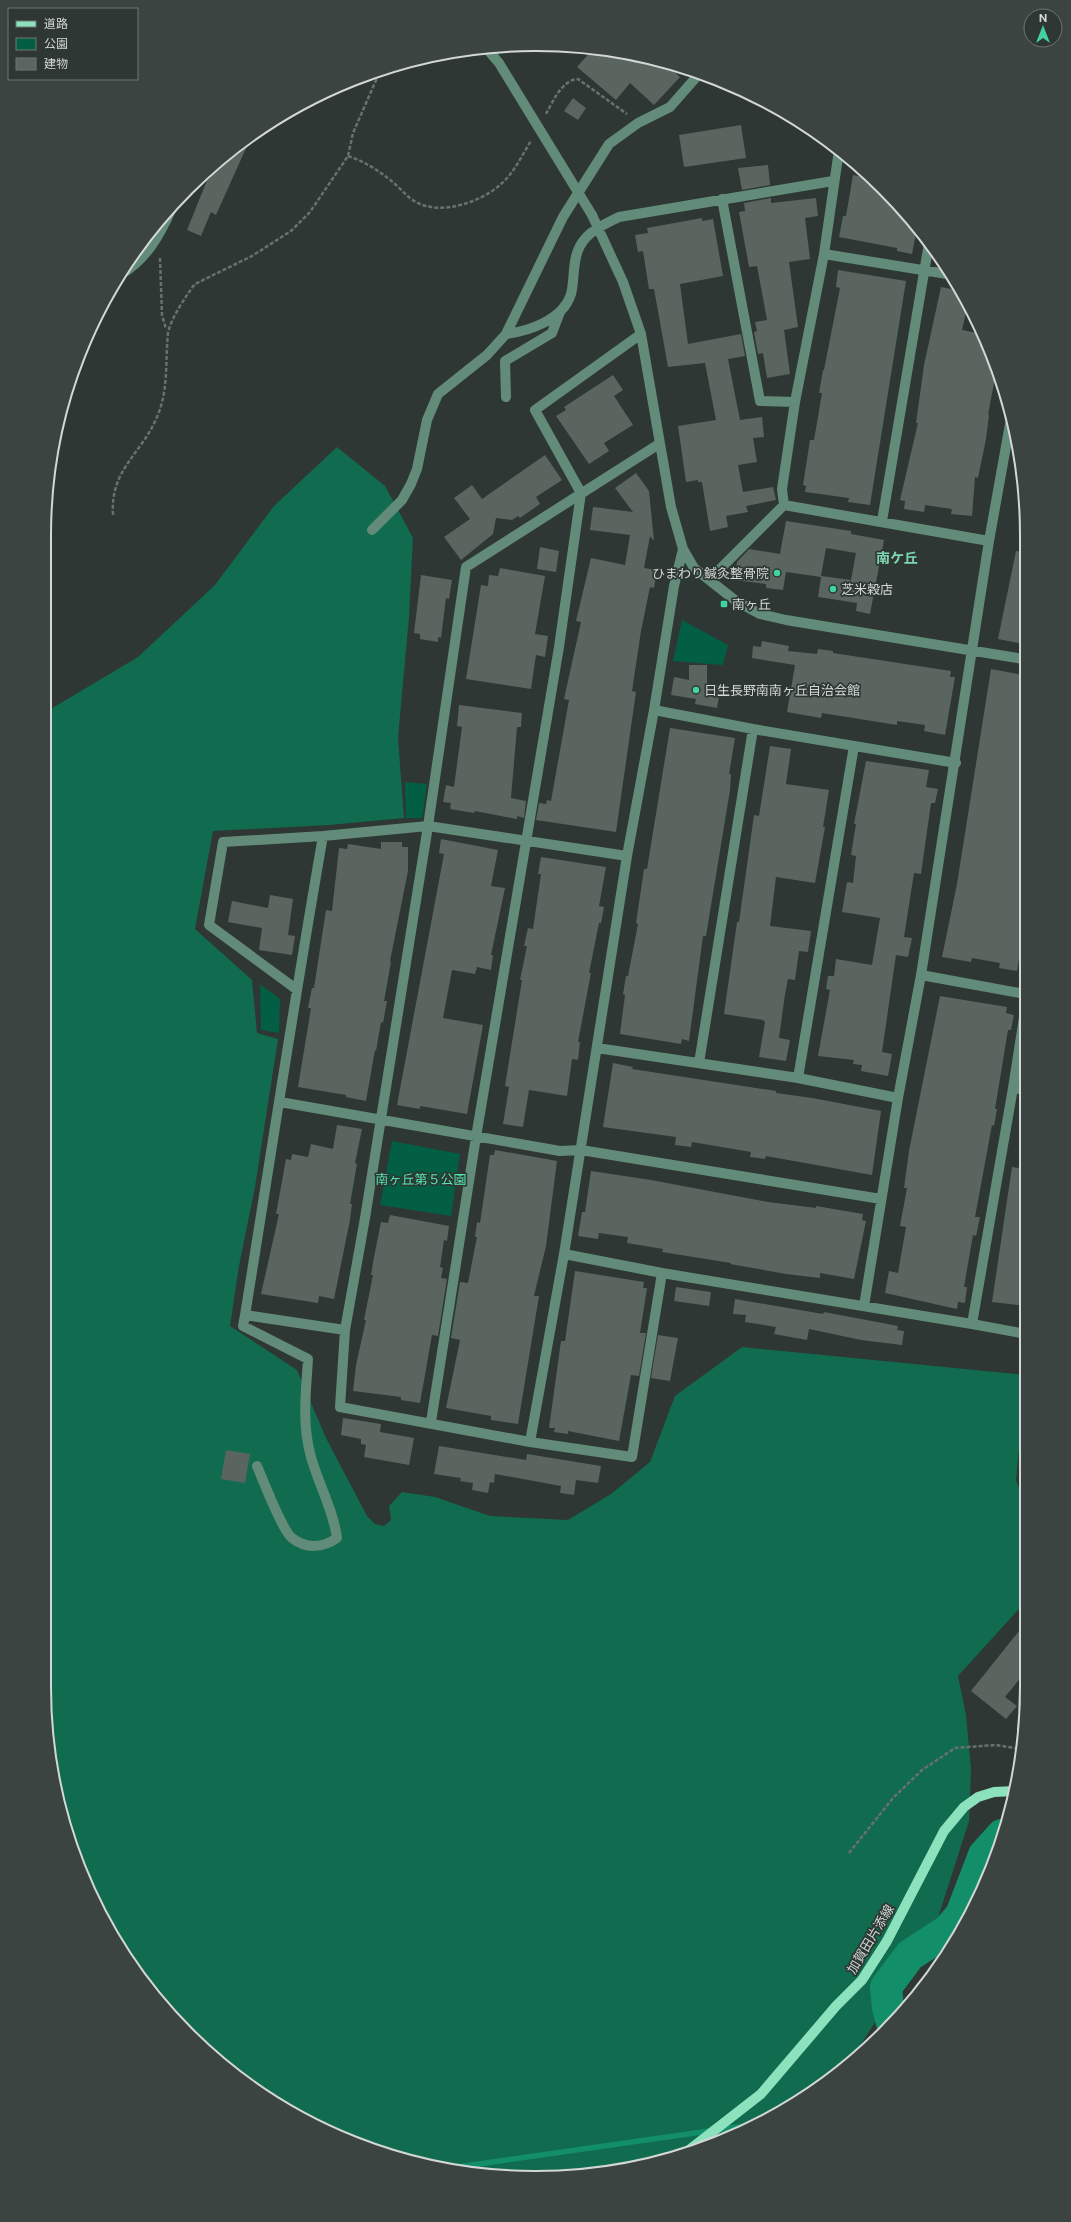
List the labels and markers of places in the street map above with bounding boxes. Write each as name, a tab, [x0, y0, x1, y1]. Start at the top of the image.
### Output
place label: ひまわり鍼灸整骨院	[652, 566, 769, 581]
marker: ひまわり鍼灸整骨院	[772, 568, 782, 578]
place label: 芝米穀店	[841, 582, 893, 597]
marker: 芝米穀店	[828, 584, 838, 594]
place label: 南ヶ丘	[732, 597, 771, 612]
marker: 南ヶ丘	[719, 599, 729, 609]
place label: 日生長野南南ヶ丘自治会館	[704, 683, 860, 698]
marker: 日生長野南南ヶ丘自治会館	[691, 685, 701, 695]

